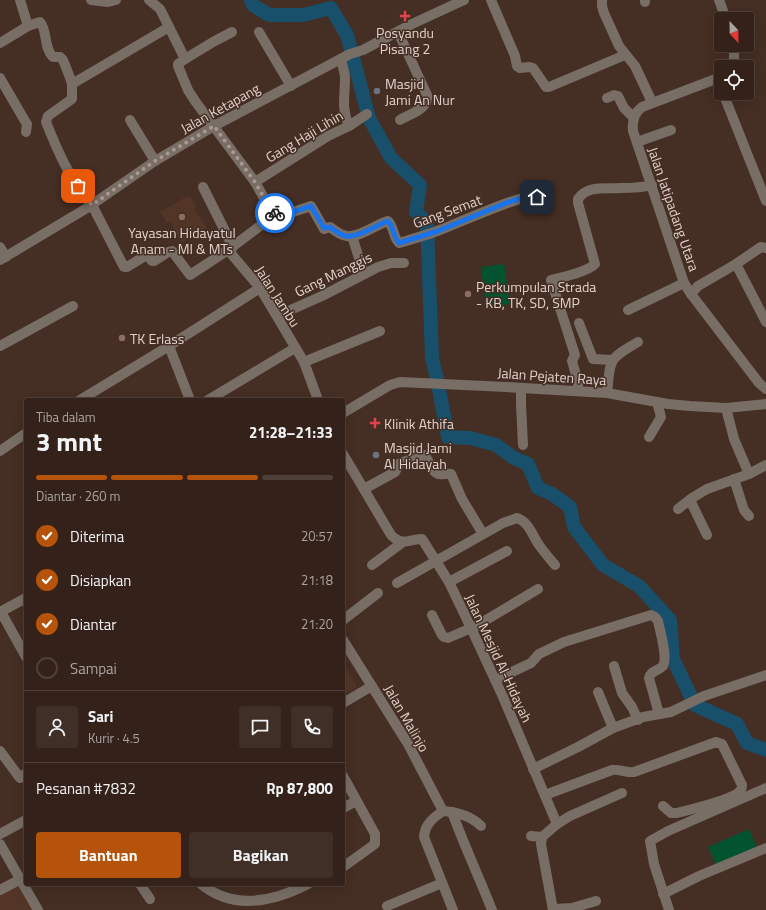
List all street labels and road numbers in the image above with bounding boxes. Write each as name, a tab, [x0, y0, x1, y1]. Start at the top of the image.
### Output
street label: Jalan Ketapang	[177, 78, 263, 138]
street label: Gang Haji Lihin	[261, 105, 347, 167]
street label: Jalan Jatipadang Utara	[643, 144, 705, 274]
street label: Gang Semat	[410, 189, 484, 233]
street label: Gang Manggis	[291, 246, 375, 302]
street label: Jalan Jambu	[250, 261, 306, 331]
street label: Jalan Pejaten Raya	[497, 362, 607, 390]
street label: Jalan Mesjid Al-Hidayah	[460, 590, 538, 726]
street label: Jalan Malinjo	[379, 680, 435, 756]

